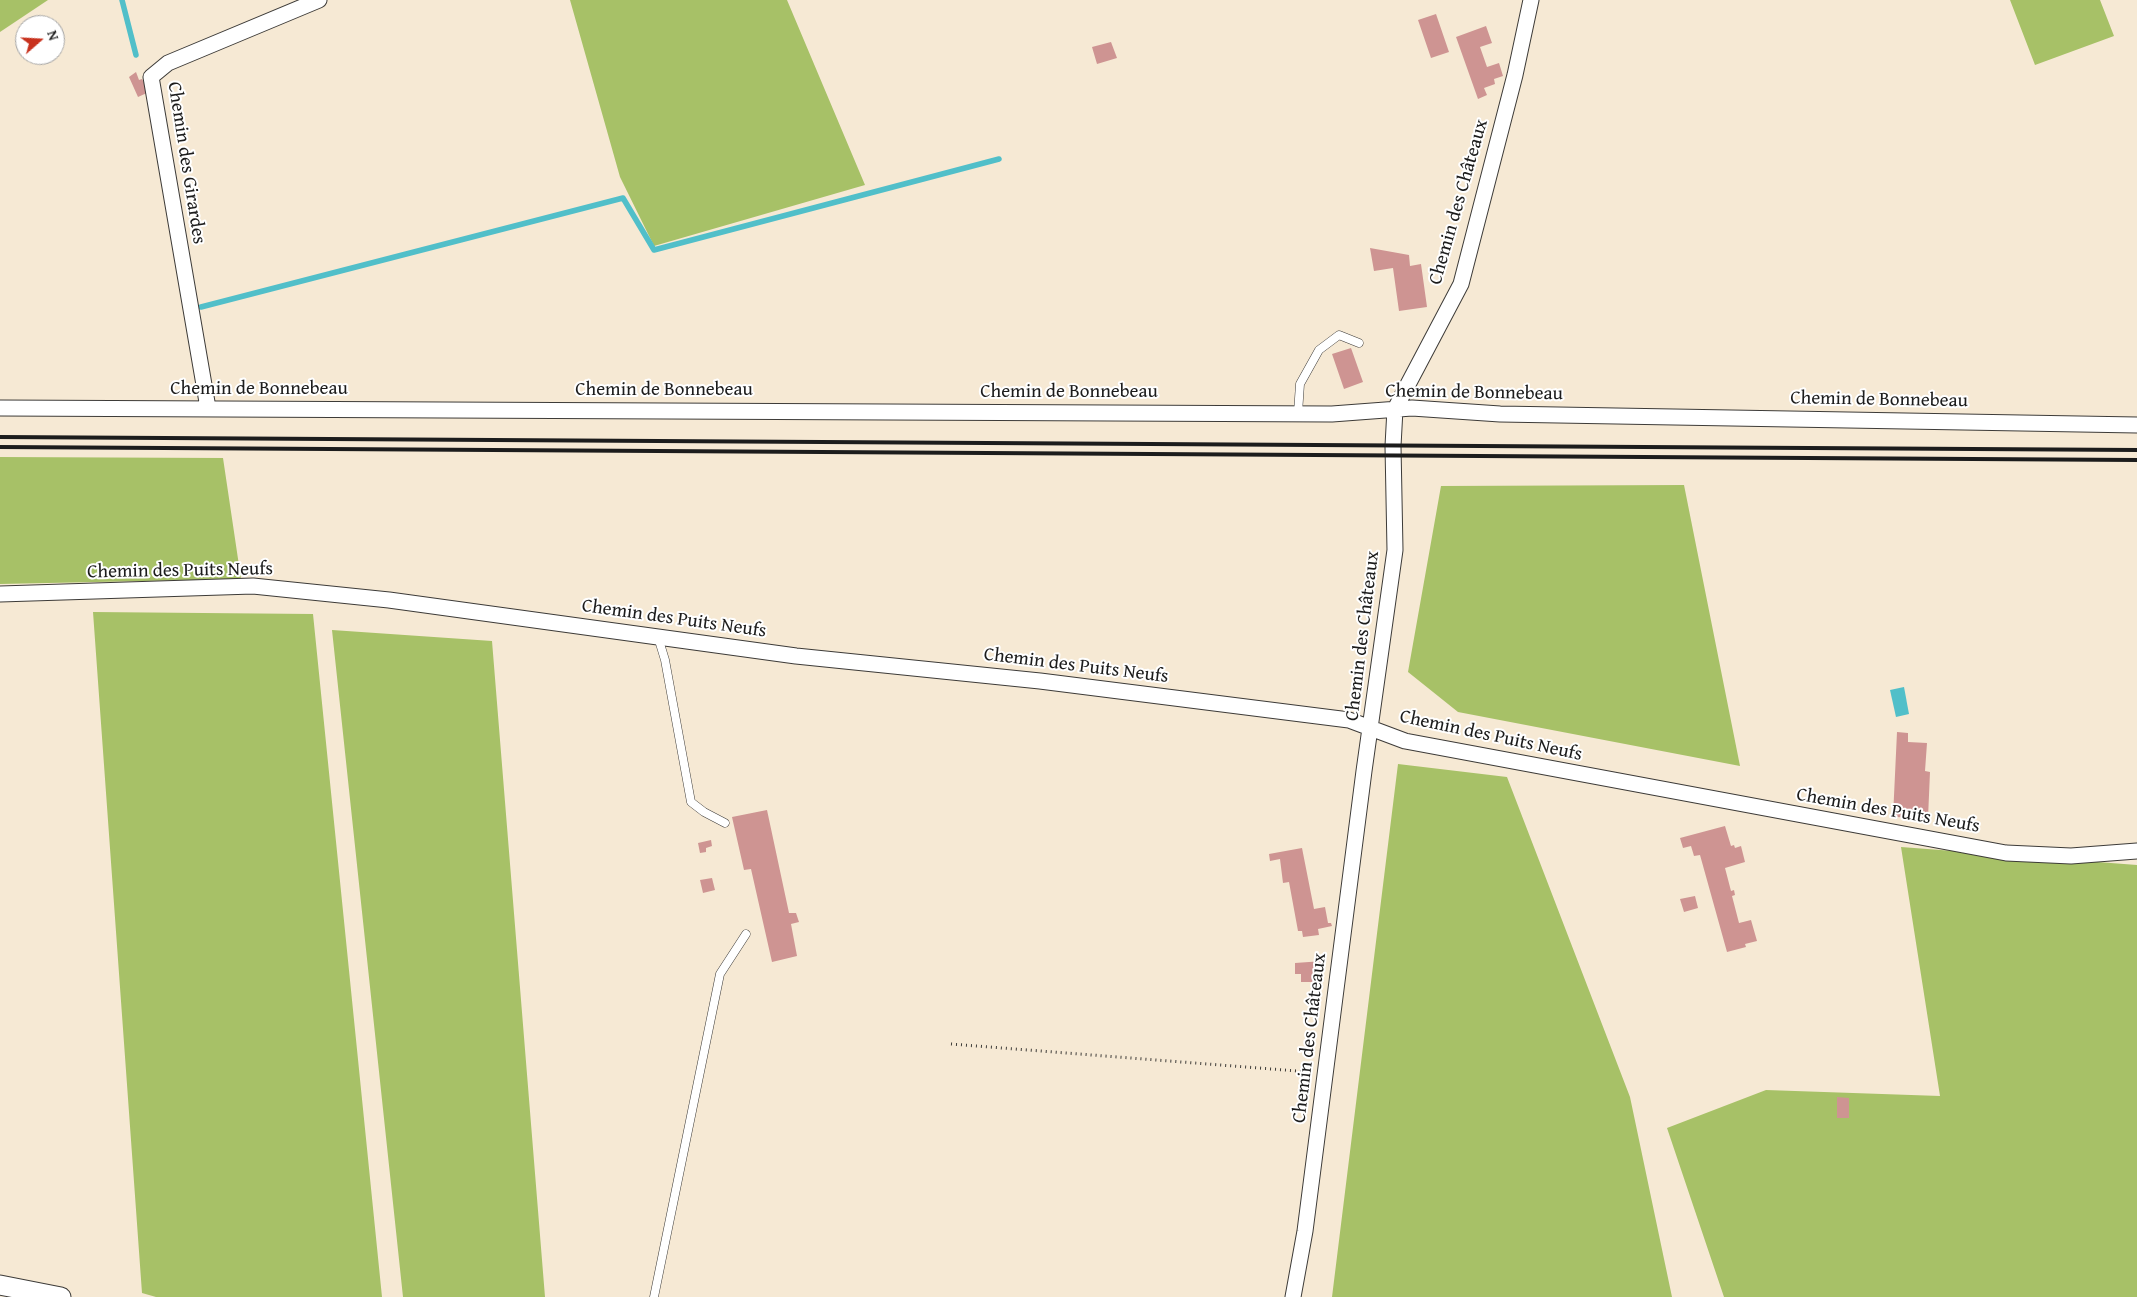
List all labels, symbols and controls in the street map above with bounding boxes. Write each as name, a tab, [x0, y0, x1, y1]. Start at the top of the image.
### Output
north arrow	[15, 15, 65, 65]
text: N	[42, 28, 64, 43]
street label: Chemin des Girardes	[162, 80, 210, 246]
street label: Chemin des Châteaux	[1424, 117, 1494, 287]
street label: Chemin de Bonnebeau	[170, 378, 348, 400]
street label: Chemin de Bonnebeau	[575, 379, 753, 401]
street label: Chemin de Bonnebeau	[1385, 380, 1563, 406]
street label: Chemin de Bonnebeau	[980, 381, 1158, 403]
street label: Chemin de Bonnebeau	[1790, 387, 1968, 413]
street label: Chemin des Châteaux	[1341, 550, 1385, 722]
street label: Chemin des Puits Neufs	[87, 558, 273, 584]
street label: Chemin des Puits Neufs	[580, 595, 768, 643]
street label: Chemin des Puits Neufs	[982, 643, 1170, 689]
street label: Chemin des Puits Neufs	[1398, 706, 1584, 766]
street label: Chemin des Puits Neufs	[1794, 784, 1982, 838]
street label: Chemin des Châteaux	[1288, 952, 1332, 1124]

